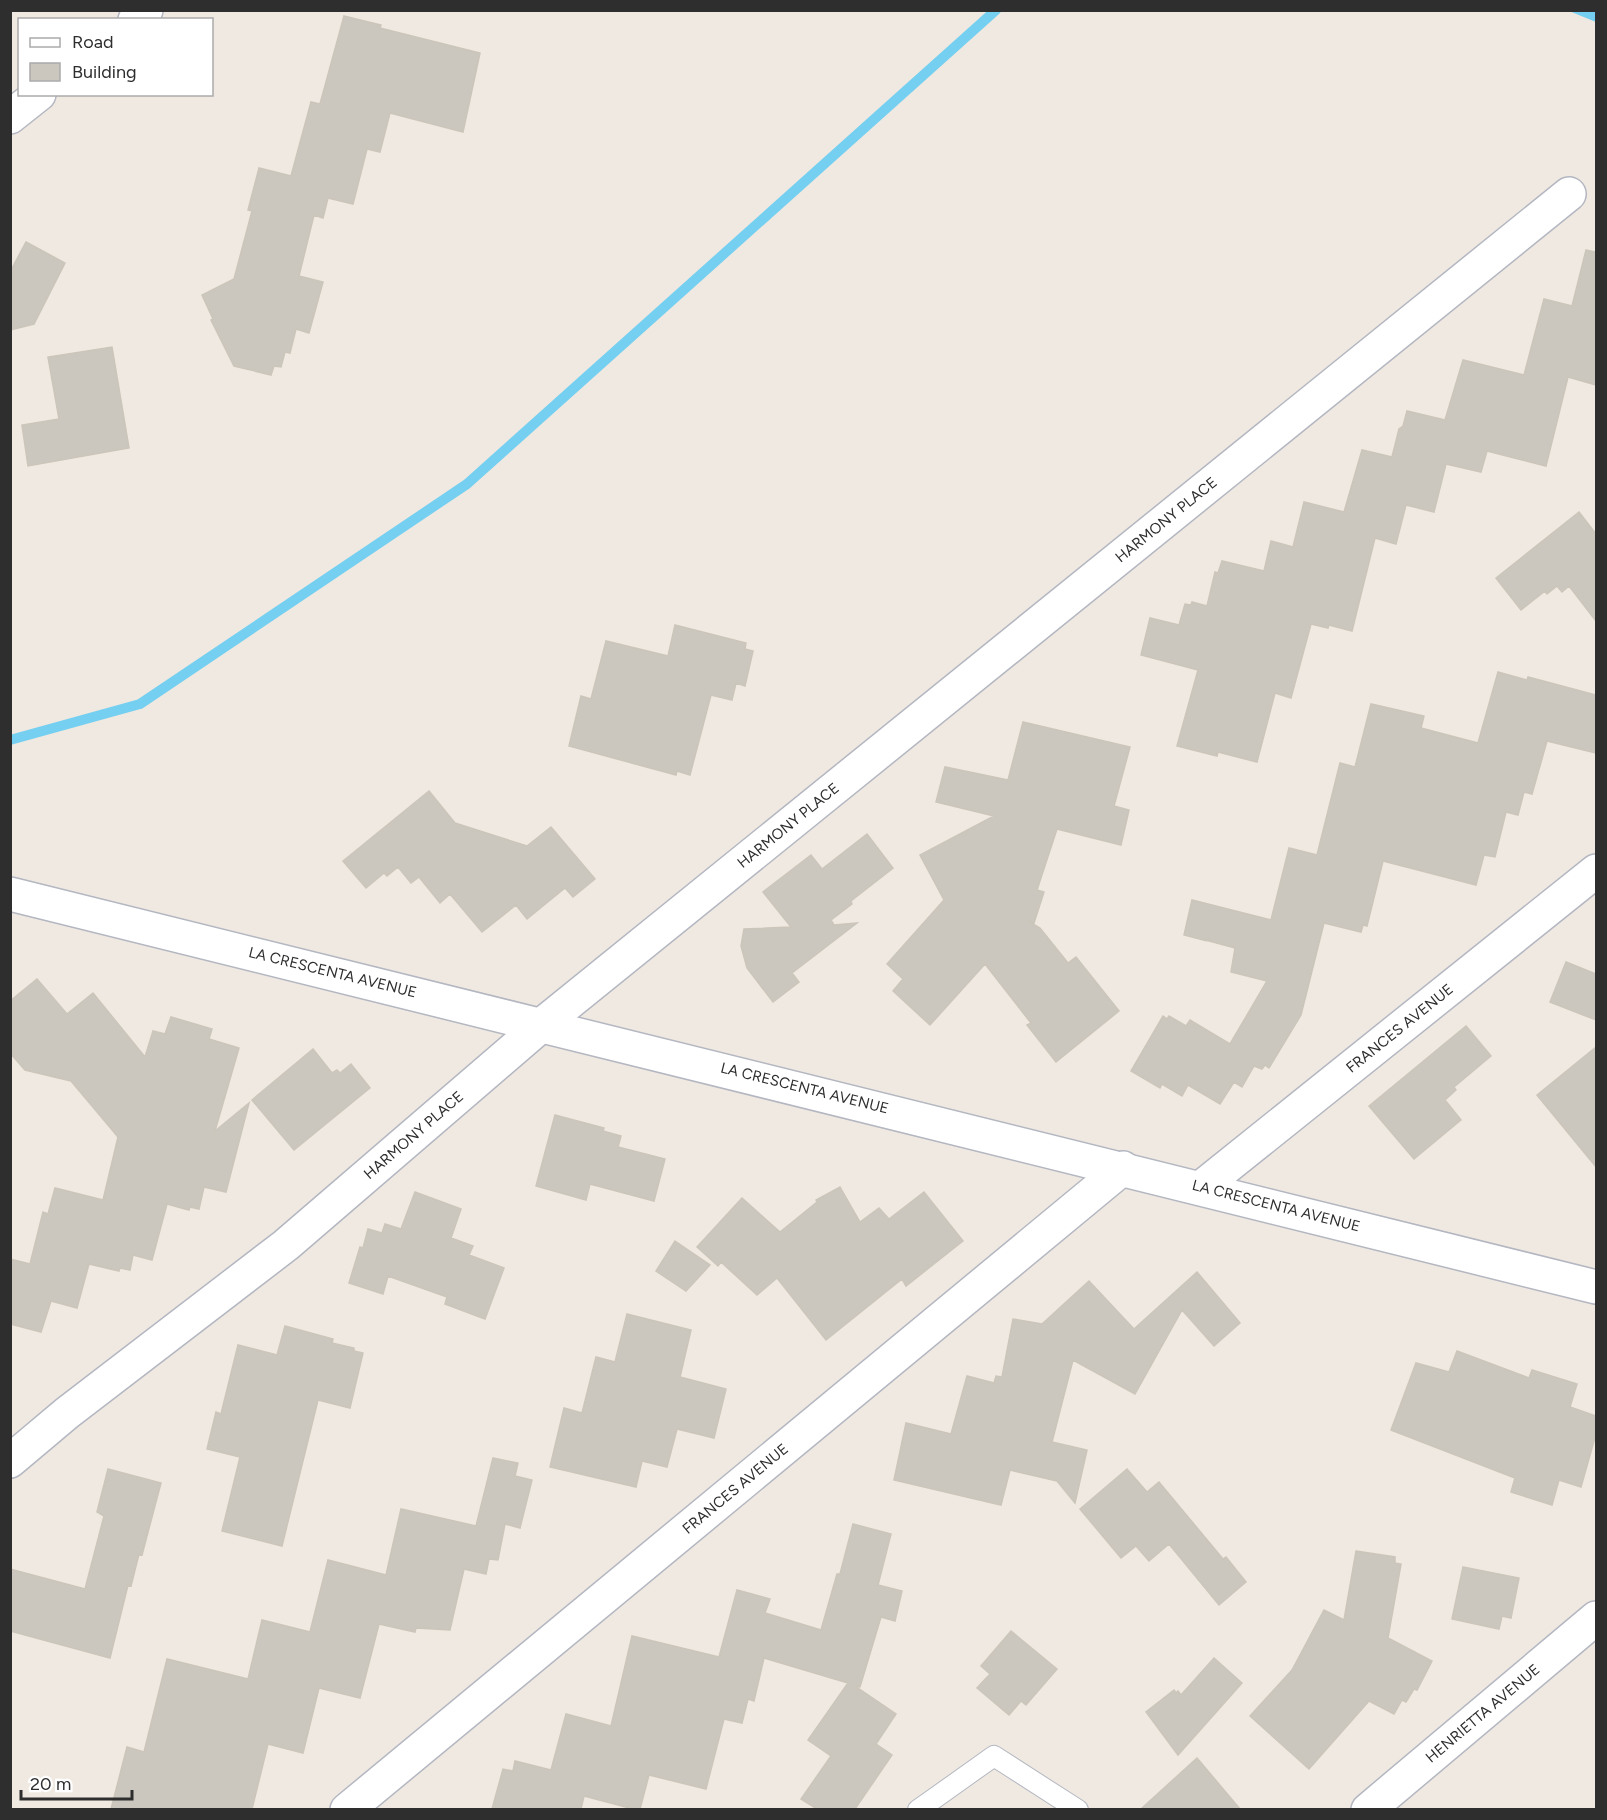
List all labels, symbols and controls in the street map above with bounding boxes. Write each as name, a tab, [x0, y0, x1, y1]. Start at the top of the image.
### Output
legend	[18, 18, 213, 96]
text: Road	[72, 31, 113, 53]
text: Building	[72, 61, 137, 83]
street label: HARMONY PLACE	[1112, 473, 1221, 566]
street label: HARMONY PLACE	[734, 779, 843, 872]
street label: LA CRESCENTA AVENUE	[247, 943, 419, 1001]
street label: FRANCES AVENUE	[1343, 980, 1457, 1077]
street label: LA CRESCENTA AVENUE	[719, 1059, 891, 1117]
street label: HARMONY PLACE	[360, 1087, 467, 1183]
street label: LA CRESCENTA AVENUE	[1190, 1176, 1362, 1236]
street label: FRANCES AVENUE	[679, 1440, 792, 1538]
street label: HENRIETTA AVENUE	[1422, 1660, 1543, 1766]
scale bar	[21, 1763, 132, 1801]
text: 20 m	[30, 1773, 71, 1795]

